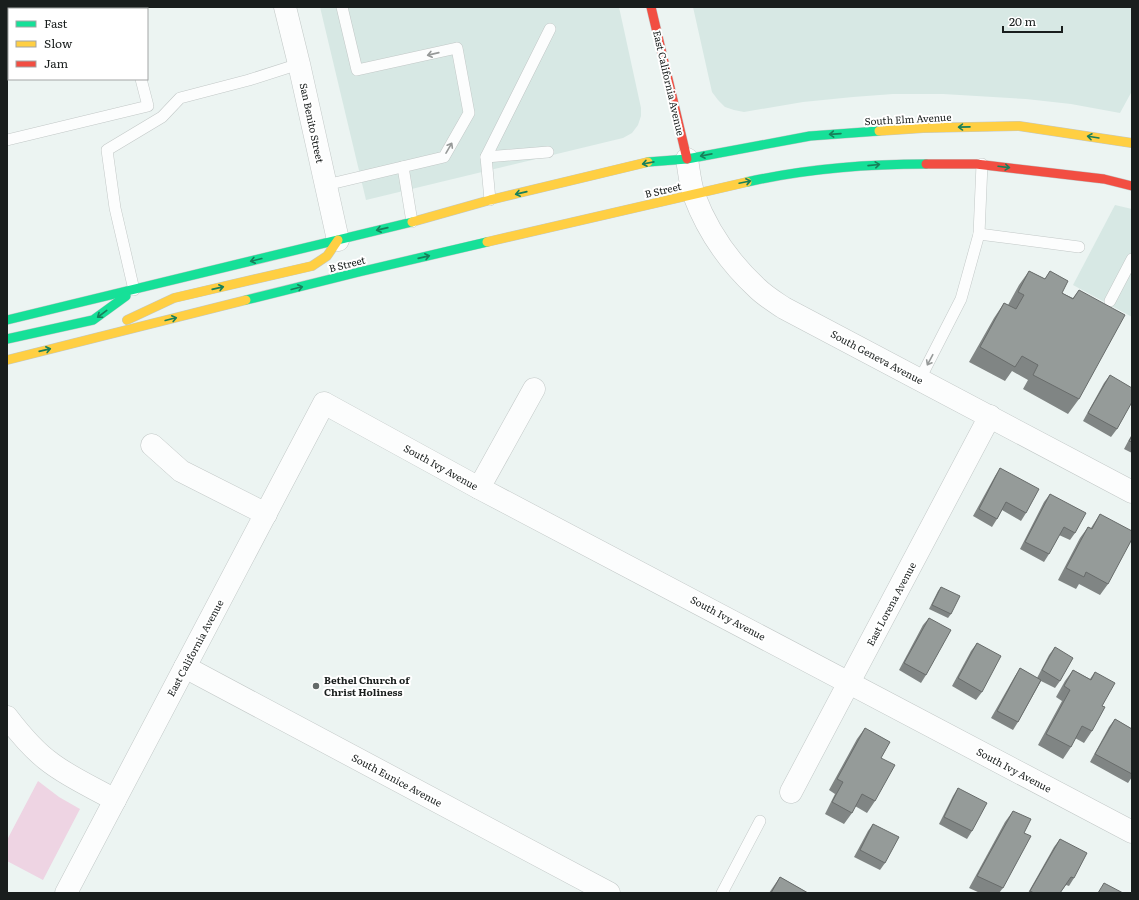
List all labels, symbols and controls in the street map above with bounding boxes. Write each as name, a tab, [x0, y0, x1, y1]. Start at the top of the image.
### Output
legend	[8, 8, 148, 80]
scale bar	[1003, 8, 1062, 34]
text: 20 m	[1009, 12, 1036, 30]
text: Fast	[44, 14, 68, 32]
street label: East California Avenue	[650, 29, 689, 137]
text: Slow	[44, 34, 73, 52]
one-way arrow	[427, 50, 440, 58]
text: Jam	[44, 54, 69, 72]
street label: San Benito Street	[297, 81, 328, 164]
street label: South Elm Avenue	[864, 109, 952, 128]
one-way arrow	[958, 123, 971, 131]
one-way arrow	[829, 131, 842, 138]
one-way arrow	[1087, 133, 1100, 141]
one-way arrow	[446, 142, 454, 154]
one-way arrow	[700, 152, 713, 160]
one-way arrow	[642, 159, 655, 167]
one-way arrow	[867, 161, 880, 169]
one-way arrow	[997, 163, 1010, 170]
street label: B Street	[643, 178, 683, 201]
one-way arrow	[739, 178, 752, 186]
one-way arrow	[515, 189, 528, 197]
one-way arrow	[376, 226, 389, 234]
street label: B Street	[327, 252, 367, 275]
one-way arrow	[417, 253, 430, 260]
one-way arrow	[250, 257, 263, 264]
one-way arrow	[290, 283, 303, 291]
one-way arrow	[212, 284, 225, 291]
one-way arrow	[97, 309, 108, 318]
one-way arrow	[164, 315, 177, 322]
street label: South Geneva Avenue	[828, 326, 926, 387]
one-way arrow	[38, 346, 51, 354]
one-way arrow	[925, 353, 933, 365]
street label: South Ivy Avenue	[401, 440, 481, 493]
street label: East Lorena Avenue	[862, 559, 919, 648]
street label: South Ivy Avenue	[688, 591, 768, 644]
street label: East California Avenue	[163, 597, 226, 699]
place label: Bethel Church of Christ Holiness	[324, 672, 411, 699]
marker: Bethel Church of Christ Holiness	[311, 681, 321, 691]
street label: South Ivy Avenue	[974, 743, 1054, 796]
street label: South Eunice Avenue	[349, 749, 445, 810]

